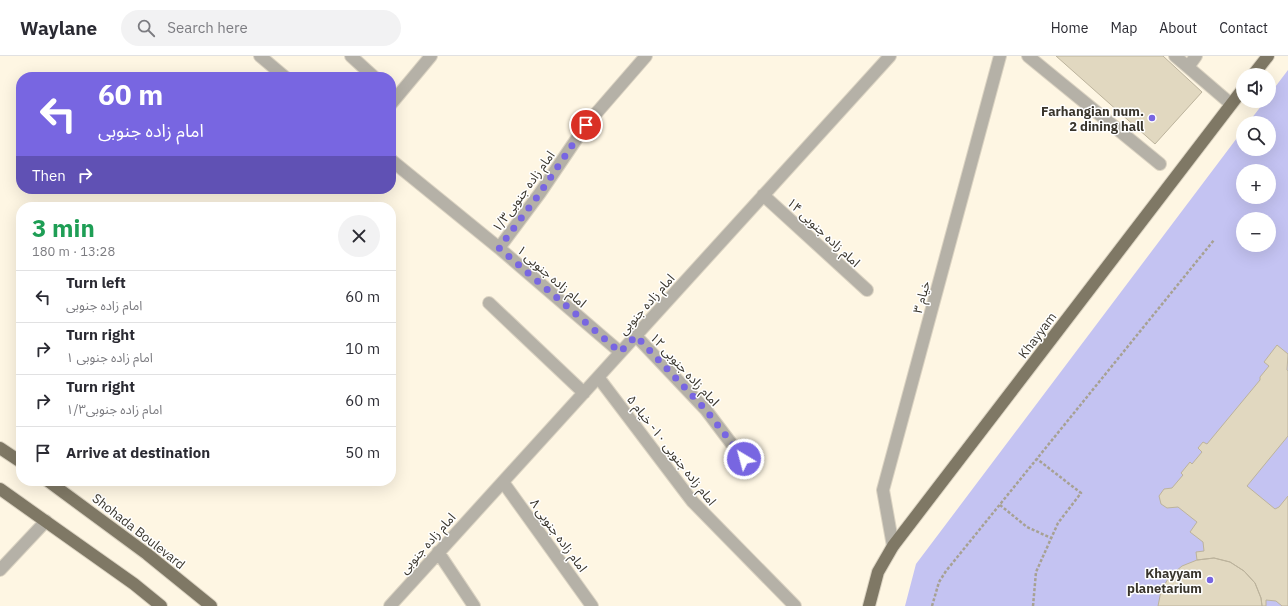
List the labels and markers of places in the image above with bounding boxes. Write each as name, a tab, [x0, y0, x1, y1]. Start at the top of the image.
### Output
place label: Farhangian num. 2 dining hall	[1041, 103, 1144, 135]
pin	[569, 108, 603, 142]
marker: Farhangian num. 2 dining hall	[1147, 113, 1157, 123]
place label: Khayyam planetarium	[1127, 565, 1202, 597]
marker: Khayyam planetarium	[1205, 575, 1215, 585]

